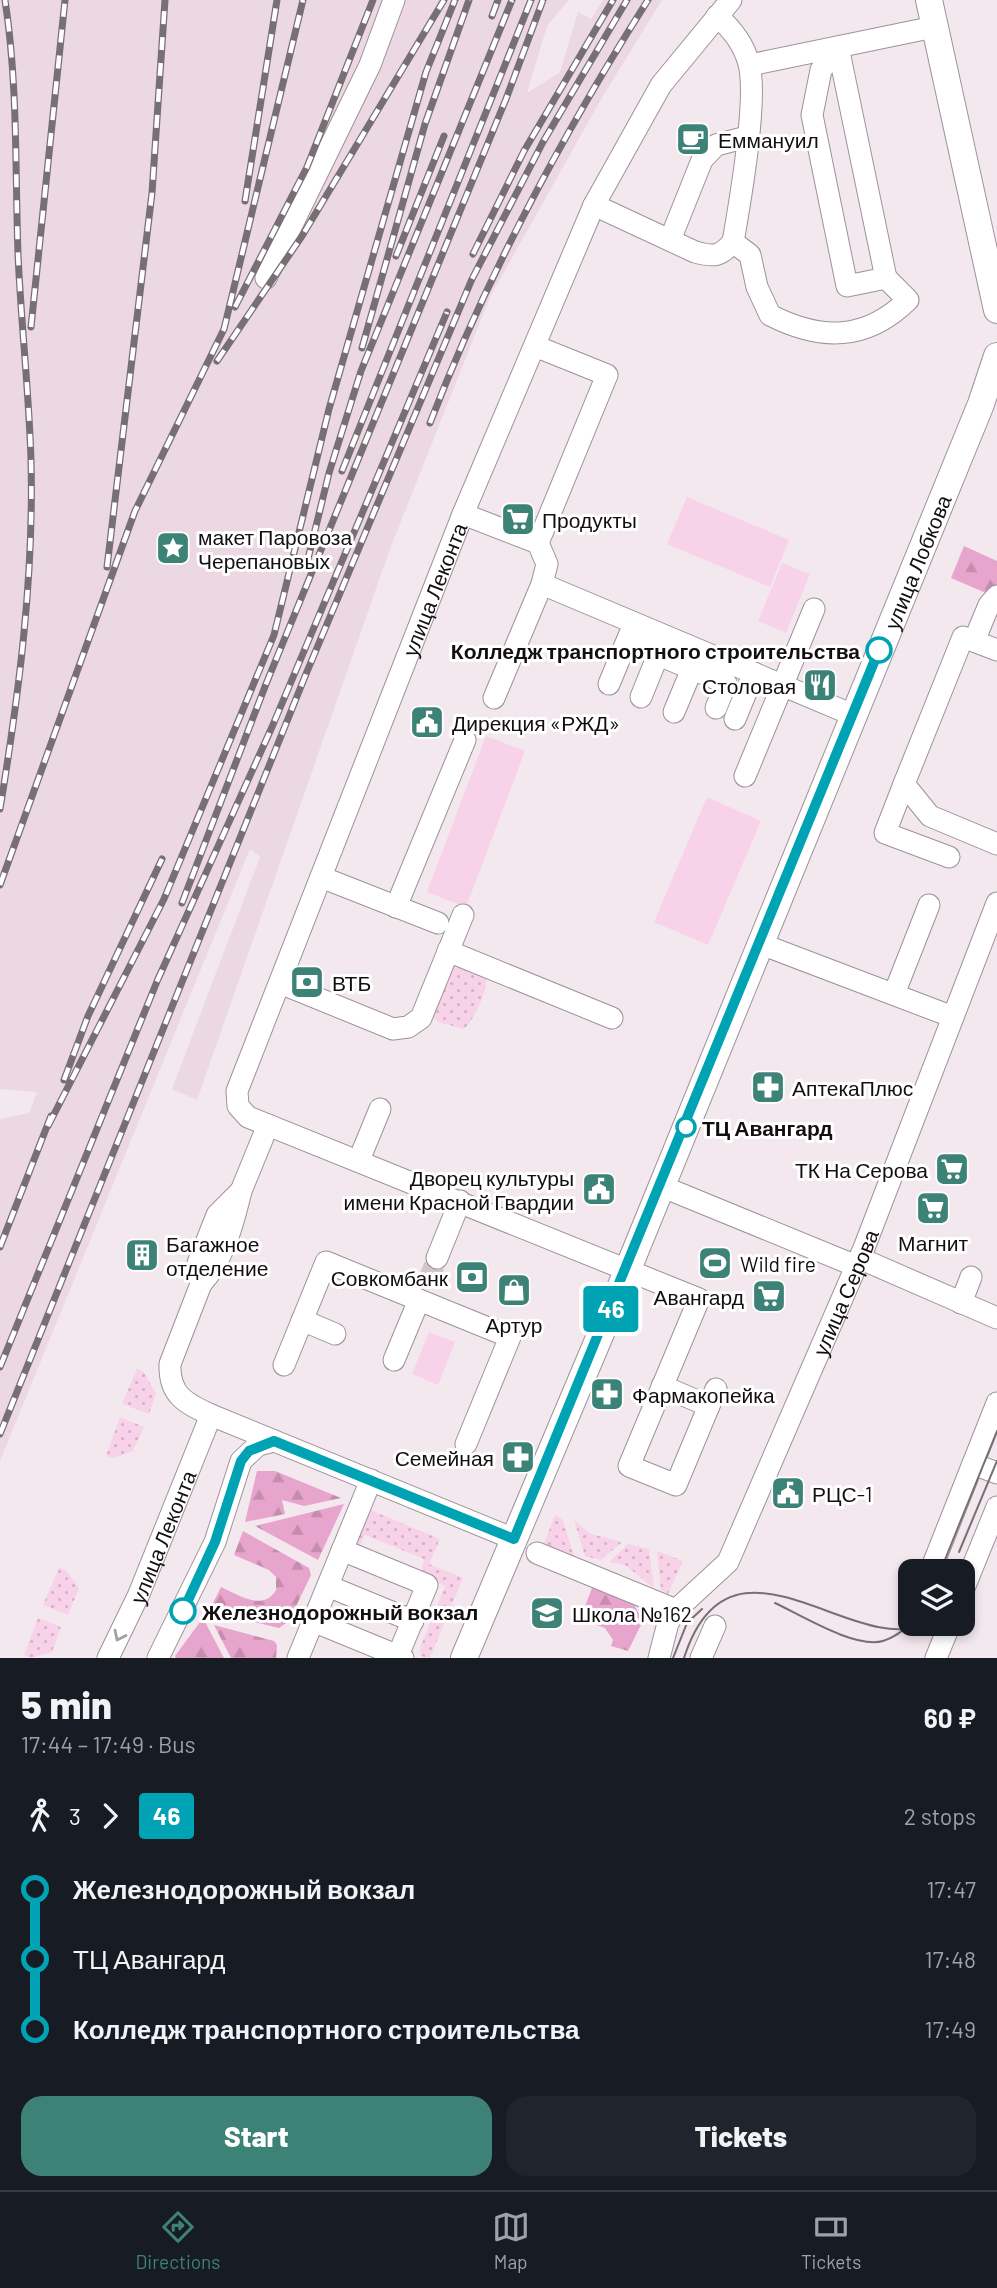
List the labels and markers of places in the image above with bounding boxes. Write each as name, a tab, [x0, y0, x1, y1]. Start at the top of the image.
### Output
cafe icon: Еммануил	[674, 120, 712, 158]
place label: Еммануил	[718, 127, 819, 152]
supermarket icon: Продукты	[499, 500, 537, 538]
place label: Продукты	[542, 507, 637, 532]
place label: макет Паровоза Черепановых	[198, 524, 352, 573]
place icon: макет Паровоза Черепановых	[154, 529, 192, 567]
marker: Колледж транспортного строительства	[866, 637, 892, 663]
place label: Колледж транспортного строительства	[451, 638, 860, 663]
restaurant icon: Столовая	[801, 666, 839, 704]
place label: Столовая	[702, 673, 796, 698]
public building icon: Дирекция «РЖД»	[408, 703, 446, 741]
place label: Дирекция «РЖД»	[452, 710, 620, 735]
bank icon: ВТБ	[288, 963, 326, 1001]
place label: ВТБ	[332, 970, 371, 995]
pharmacy icon: АптекаПлюс	[749, 1068, 787, 1106]
place label: АптекаПлюс	[792, 1075, 913, 1100]
place label: ТЦ Авангард	[702, 1115, 833, 1140]
marker: ТЦ Авангард	[676, 1117, 696, 1137]
supermarket icon: ТК На Серова	[933, 1150, 971, 1188]
place label: ТК На Серова	[795, 1157, 928, 1182]
place label: Дворец культуры имени Красной Гвардии	[344, 1165, 574, 1214]
public building icon: Дворец культуры имени Красной Гвардии	[580, 1170, 618, 1208]
supermarket icon: Магнит	[914, 1189, 952, 1227]
place label: Магнит	[898, 1230, 968, 1255]
place label: Багажное отделение	[166, 1231, 268, 1280]
building icon: Багажное отделение	[123, 1236, 161, 1274]
sports icon: Wild fire	[696, 1244, 734, 1282]
place label: Wild fire	[740, 1251, 816, 1276]
bank icon: Совкомбанк	[453, 1258, 491, 1296]
place label: Совкомбанк	[331, 1265, 449, 1290]
shop icon: Артур	[495, 1271, 533, 1309]
supermarket icon: Авангард	[750, 1277, 788, 1315]
place label: Авангард	[653, 1284, 744, 1309]
place label: Артур	[485, 1312, 543, 1337]
pharmacy icon: Фармакопейка	[588, 1375, 626, 1413]
place label: Фармакопейка	[632, 1382, 775, 1407]
pharmacy icon: Семейная	[499, 1438, 537, 1476]
place label: Семейная	[395, 1445, 494, 1470]
public building icon: РЦС-1	[769, 1474, 807, 1512]
place label: РЦС-1	[812, 1481, 872, 1506]
school or university icon: Школа №162	[528, 1594, 566, 1632]
marker: Железнодорожный вокзал	[170, 1598, 196, 1624]
place label: Железнодорожный вокзал	[201, 1599, 478, 1624]
place label: Школа №162	[572, 1601, 692, 1626]

